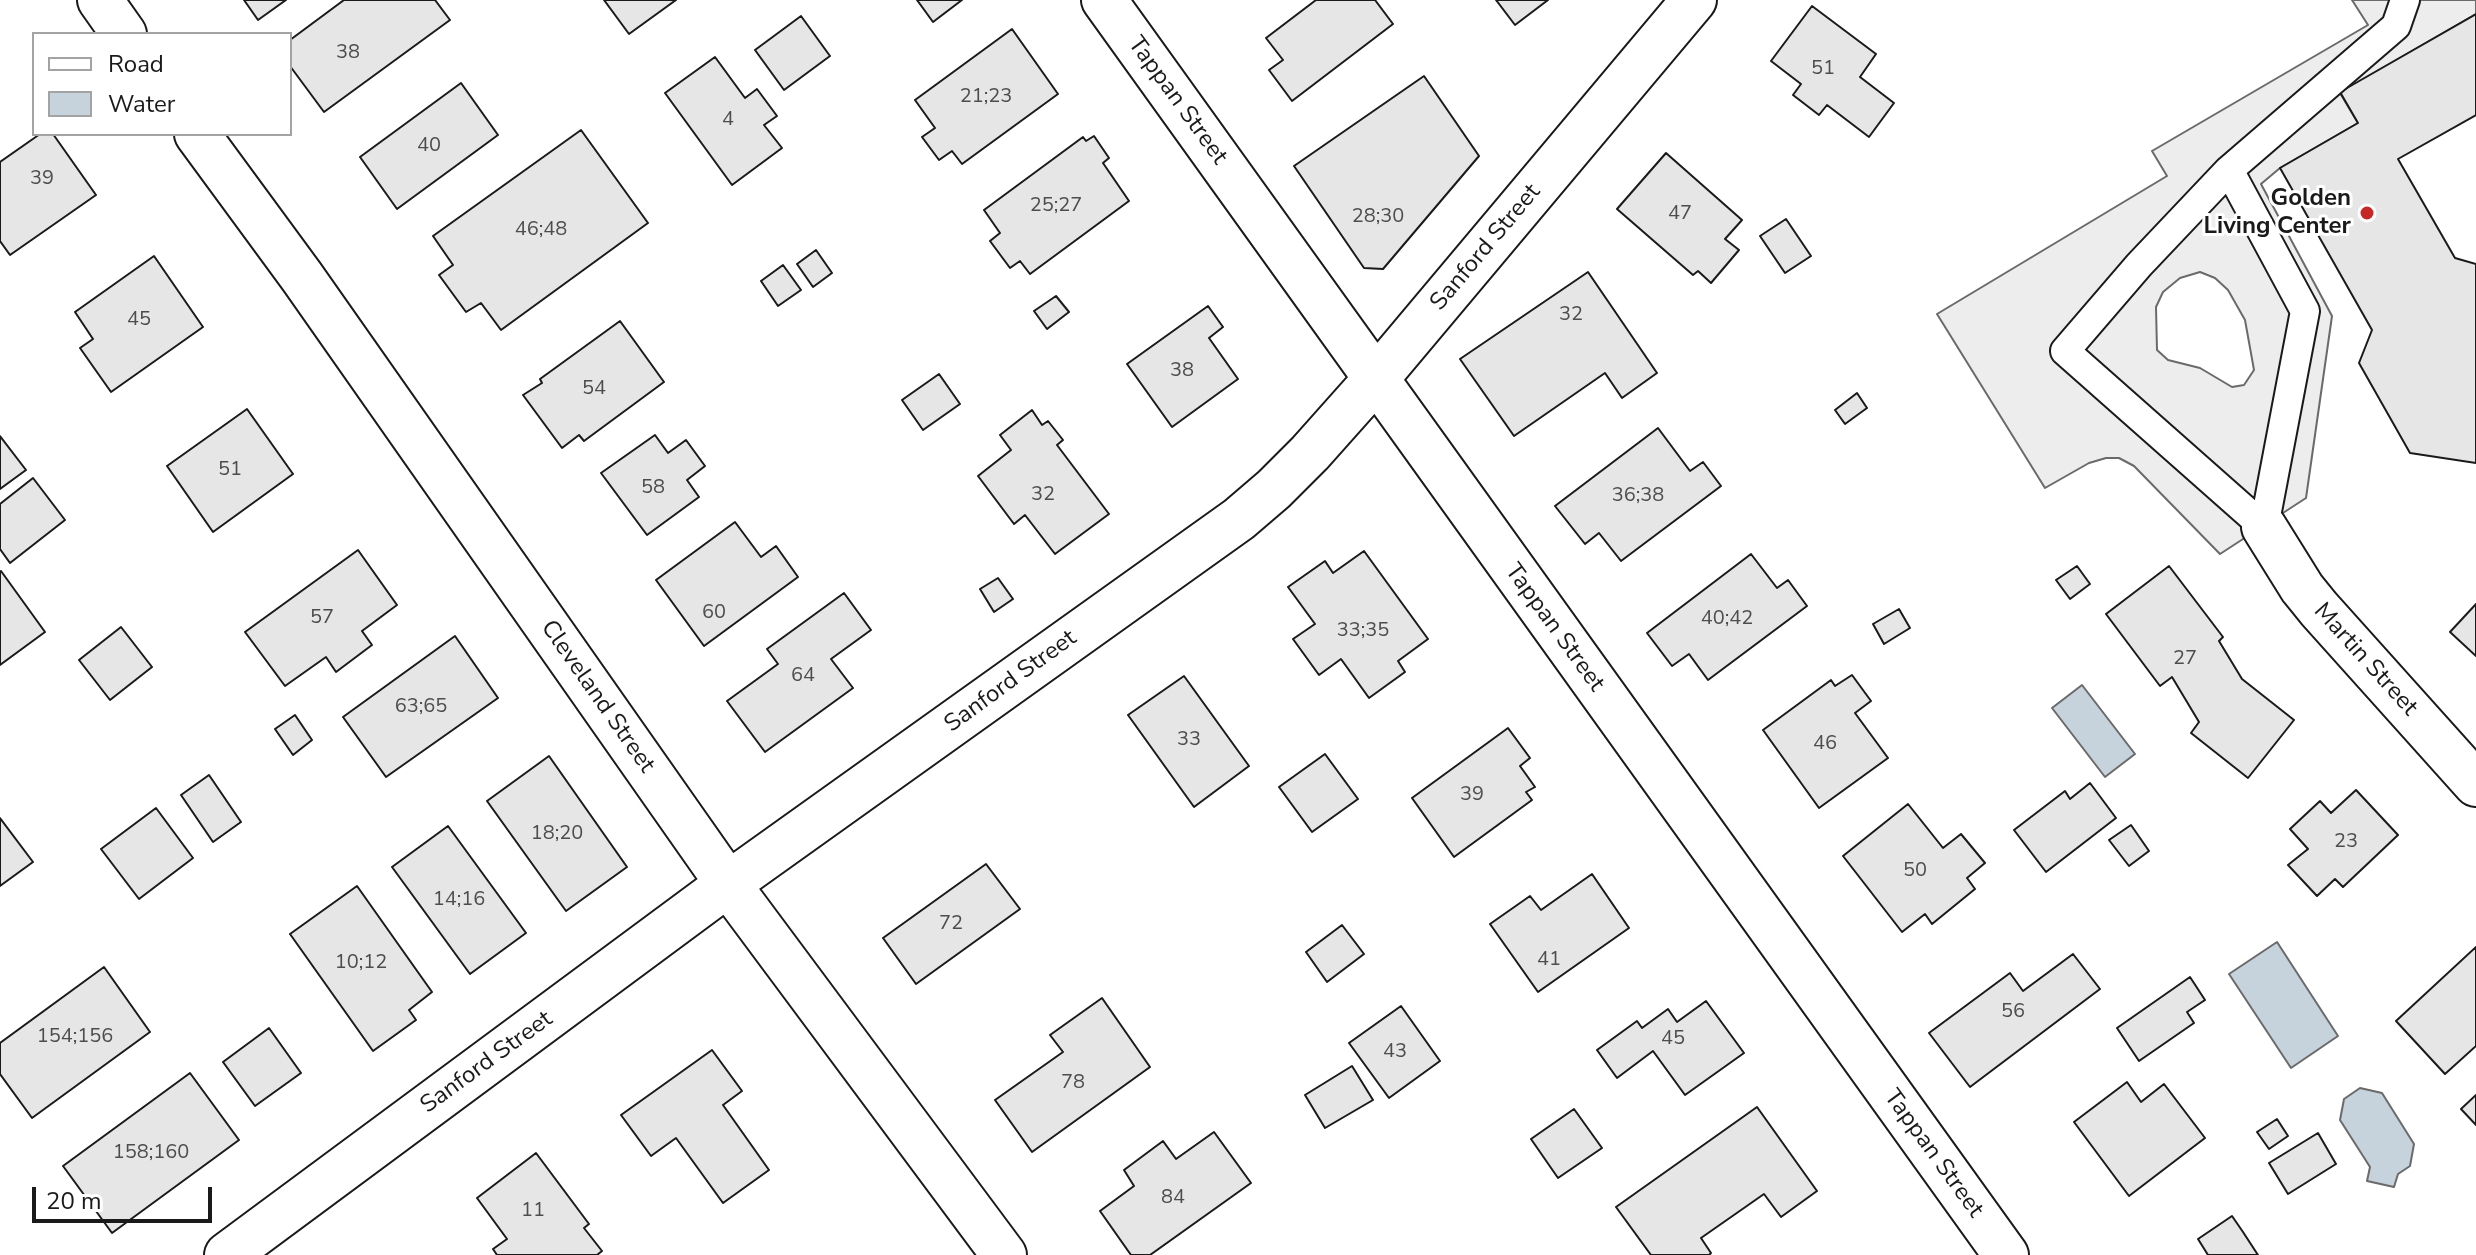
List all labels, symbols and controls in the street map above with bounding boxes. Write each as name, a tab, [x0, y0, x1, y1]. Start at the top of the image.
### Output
street label: Tappan Street	[1121, 31, 1233, 171]
legend	[32, 32, 292, 136]
house number: 38	[336, 41, 360, 65]
text: Road	[108, 48, 164, 80]
house number: 51	[1811, 57, 1835, 81]
house number: 21;23	[960, 85, 1012, 109]
text: Water	[108, 88, 175, 120]
house number: 4	[722, 108, 734, 132]
house number: 40	[417, 134, 441, 158]
house number: 39	[30, 167, 54, 191]
street label: Sanford Street	[1425, 179, 1547, 317]
place label: Golden Living Center	[2204, 185, 2351, 241]
house number: 25;27	[1030, 194, 1082, 218]
house number: 47	[1668, 202, 1692, 226]
marker: Golden Living Center	[2358, 204, 2376, 222]
house number: 28;30	[1352, 205, 1404, 229]
house number: 46;48	[515, 218, 567, 242]
house number: 32	[1559, 303, 1583, 327]
house number: 45	[127, 308, 151, 332]
house number: 38	[1170, 359, 1194, 383]
house number: 54	[582, 377, 606, 401]
house number: 51	[218, 458, 242, 482]
house number: 58	[641, 476, 665, 500]
house number: 32	[1031, 483, 1055, 507]
house number: 36;38	[1612, 484, 1664, 508]
street label: Tappan Street	[1498, 558, 1610, 698]
street label: Martin Street	[2307, 598, 2423, 722]
house number: 60	[702, 601, 726, 625]
house number: 57	[310, 606, 334, 630]
house number: 40;42	[1701, 607, 1753, 631]
street label: Cleveland Street	[534, 615, 660, 779]
house number: 33;35	[1337, 619, 1389, 643]
street label: Sanford Street	[939, 624, 1083, 740]
house number: 27	[2173, 647, 2197, 671]
house number: 64	[791, 664, 815, 688]
house number: 63;65	[395, 695, 447, 719]
house number: 33	[1177, 728, 1201, 752]
house number: 46	[1813, 732, 1837, 756]
house number: 39	[1460, 783, 1484, 807]
house number: 18;20	[531, 822, 583, 846]
house number: 23	[2334, 830, 2358, 854]
house number: 50	[1903, 859, 1927, 883]
house number: 14;16	[433, 888, 485, 912]
house number: 72	[939, 912, 963, 936]
house number: 41	[1537, 948, 1561, 972]
house number: 10;12	[335, 951, 387, 975]
house number: 56	[2001, 1000, 2025, 1024]
street label: Sanford Street	[415, 1005, 559, 1121]
house number: 154;156	[37, 1025, 113, 1049]
house number: 45	[1661, 1027, 1685, 1051]
house number: 43	[1383, 1040, 1407, 1064]
house number: 78	[1061, 1071, 1085, 1095]
street label: Tappan Street	[1877, 1084, 1989, 1224]
house number: 158;160	[113, 1141, 189, 1165]
scale bar	[36, 1171, 216, 1221]
text: 20 m	[46, 1185, 102, 1217]
house number: 84	[1161, 1186, 1185, 1210]
house number: 11	[521, 1199, 545, 1223]

